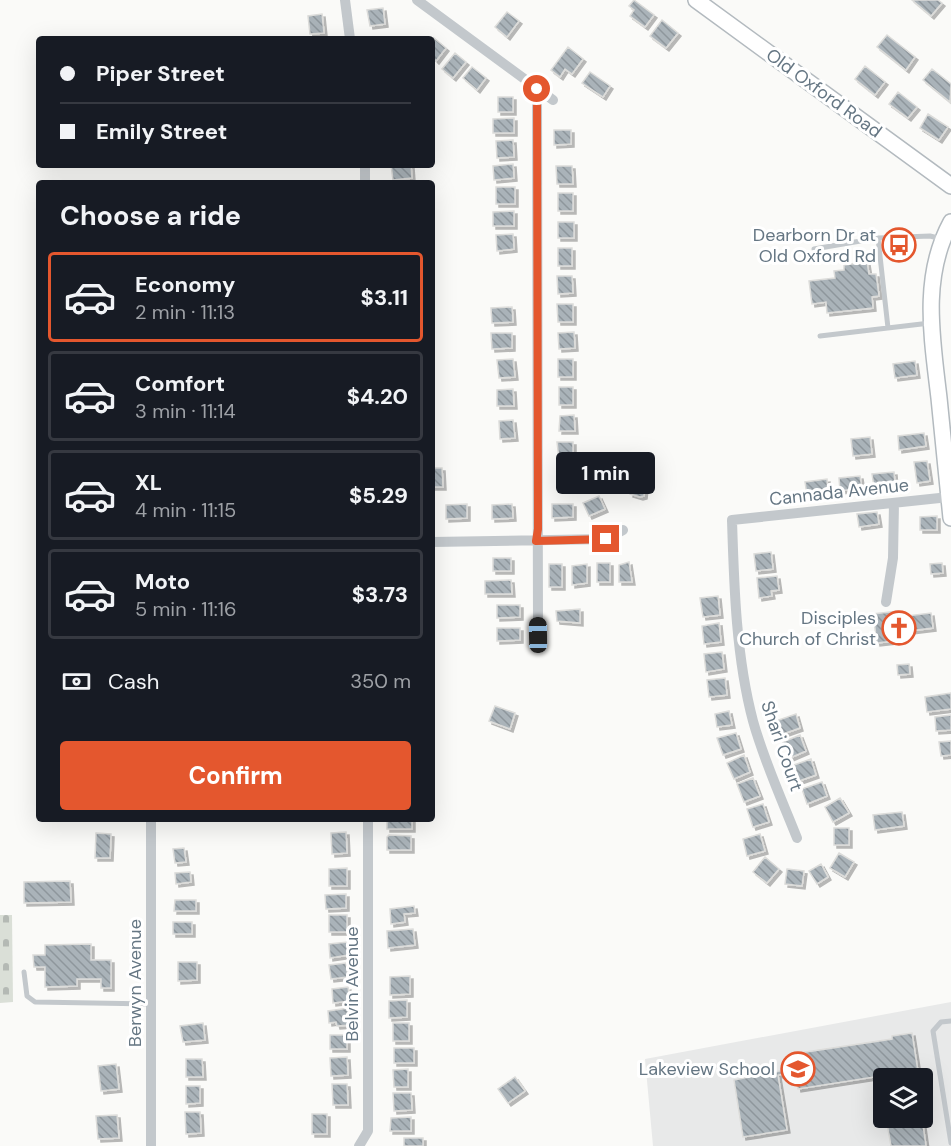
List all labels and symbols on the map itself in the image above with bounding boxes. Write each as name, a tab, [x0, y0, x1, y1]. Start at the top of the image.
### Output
street label: Old Oxford Road	[761, 43, 887, 143]
route start	[523, 75, 550, 102]
place label: Dearborn Dr at Old Oxford Rd	[753, 223, 876, 268]
bus stop icon: Dearborn Dr at Old Oxford Rd	[881, 227, 917, 263]
callout: 1 min	[556, 452, 656, 494]
street label: Cannada Avenue	[768, 473, 910, 511]
route end	[592, 525, 619, 552]
place label: Disciples Church of Christ	[739, 606, 876, 651]
church icon: Disciples Church of Christ	[881, 610, 917, 646]
car	[529, 617, 547, 653]
street label: Shari Court	[755, 698, 809, 794]
street label: Berwyn Avenue	[123, 919, 147, 1047]
street label: Belvin Avenue	[340, 926, 364, 1042]
school or university icon: Lakeview School	[780, 1051, 816, 1087]
place label: Lakeview School	[639, 1057, 775, 1081]

